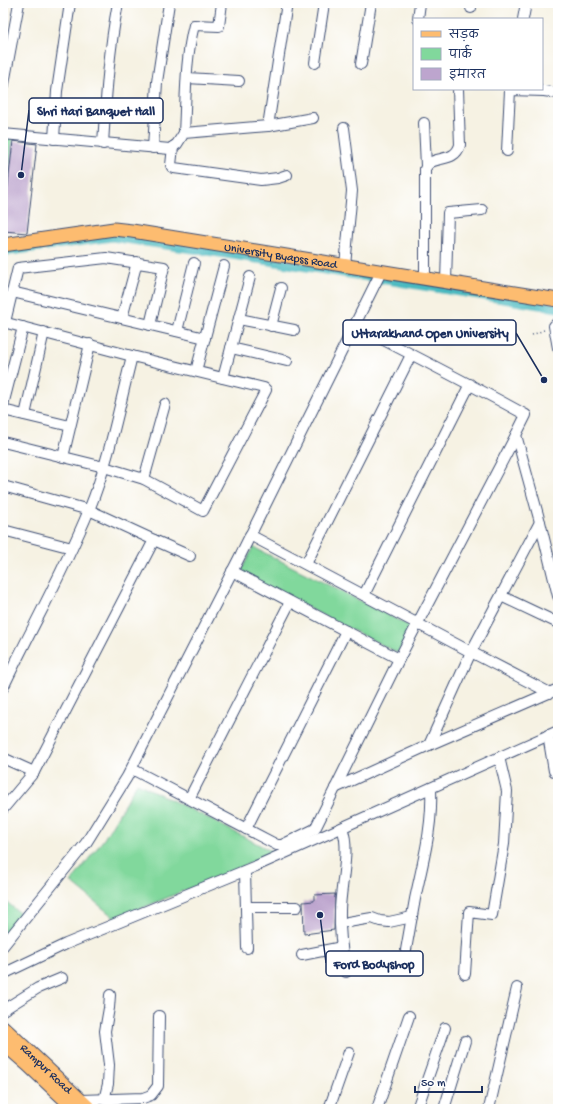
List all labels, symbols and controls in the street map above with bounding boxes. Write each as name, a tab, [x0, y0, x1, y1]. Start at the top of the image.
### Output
legend	[413, 18, 543, 90]
text: सड़क	[448, 29, 480, 43]
text: पार्क	[448, 44, 473, 63]
text: इमारत	[449, 68, 487, 83]
callout: Shri Hari Banquet Hall	[29, 98, 163, 123]
text: Shri Hari Banquet Hall	[37, 105, 155, 120]
street label: University Byapss Road	[223, 241, 339, 273]
callout: Uttarakhand Open University	[343, 320, 516, 345]
text: Uttarakhand Open University	[351, 327, 509, 343]
callout: Ford Bodyshop	[326, 951, 423, 976]
text: Ford Bodyshop	[332, 958, 415, 974]
street label: Rampur Road	[16, 1042, 75, 1098]
scale bar	[415, 1068, 482, 1094]
text: 50 m	[421, 1077, 446, 1091]

